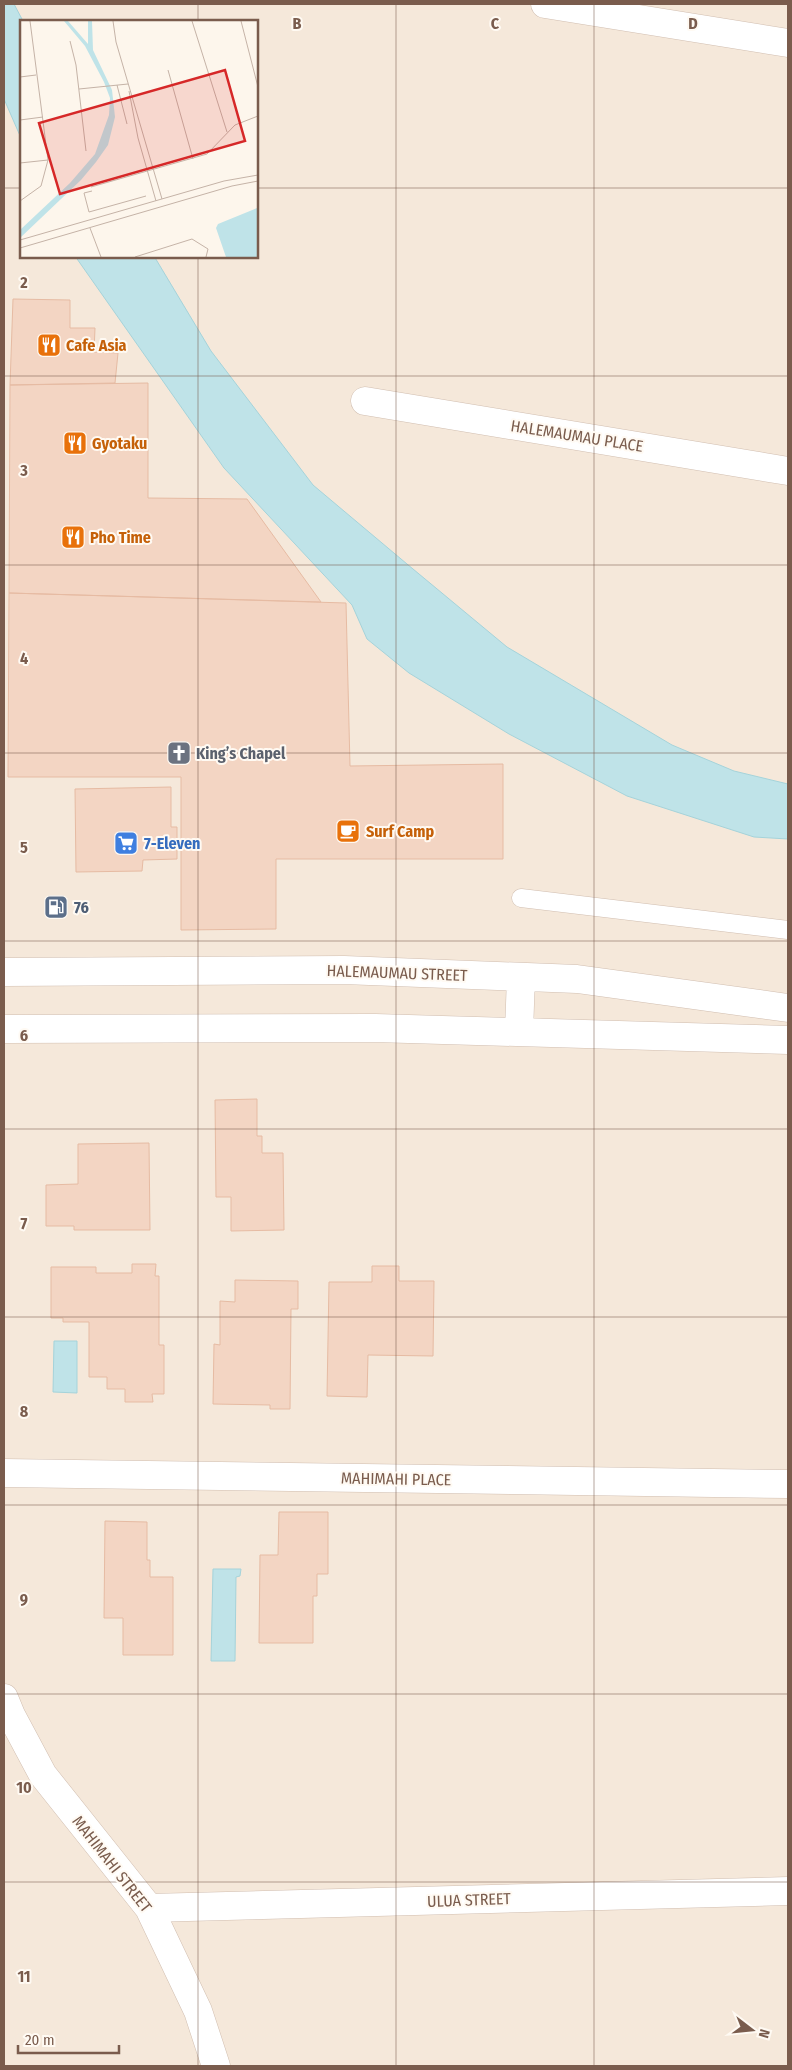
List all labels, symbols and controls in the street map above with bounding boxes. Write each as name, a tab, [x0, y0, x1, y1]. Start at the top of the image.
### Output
text: B	[293, 14, 302, 33]
text: C	[491, 14, 500, 33]
text: D	[688, 14, 698, 33]
inset map	[20, 20, 258, 258]
text: 2	[19, 273, 28, 292]
restaurant icon: Cafe Asia	[36, 332, 62, 358]
place label: Cafe Asia	[66, 336, 127, 355]
street label: HALEMAUMAU PLACE	[509, 416, 645, 456]
restaurant icon: Gyotaku	[62, 430, 88, 456]
place label: Gyotaku	[92, 434, 147, 453]
text: 3	[19, 461, 28, 480]
restaurant icon: Pho Time	[60, 524, 86, 550]
place label: Pho Time	[90, 528, 151, 547]
text: 4	[20, 649, 28, 668]
church icon: King’s Chapel	[166, 740, 192, 766]
place label: King’s Chapel	[196, 744, 286, 763]
cafe icon: Surf Camp	[335, 818, 361, 844]
place label: Surf Camp	[366, 822, 434, 841]
supermarket icon: 7-Eleven	[113, 830, 139, 856]
place label: 7-Eleven	[144, 834, 200, 853]
text: 5	[20, 838, 28, 857]
fuel station icon: 76	[43, 894, 69, 920]
place label: 76	[74, 898, 89, 917]
street label: HALEMAUMAU STREET	[326, 961, 468, 985]
text: 6	[20, 1026, 28, 1045]
text: 7	[21, 1214, 28, 1233]
text: 8	[20, 1402, 29, 1421]
street label: MAHIMAHI PLACE	[341, 1469, 451, 1489]
text: 9	[20, 1590, 28, 1609]
text: 10	[16, 1778, 32, 1797]
street label: MAHIMAHI STREET	[68, 1812, 156, 1917]
street label: ULUA STREET	[427, 1889, 512, 1911]
text: 11	[17, 1967, 31, 1986]
north arrow	[727, 2005, 777, 2055]
scale bar	[18, 2022, 119, 2054]
text: N	[755, 2027, 773, 2040]
text: 20 m	[25, 2031, 55, 2049]

